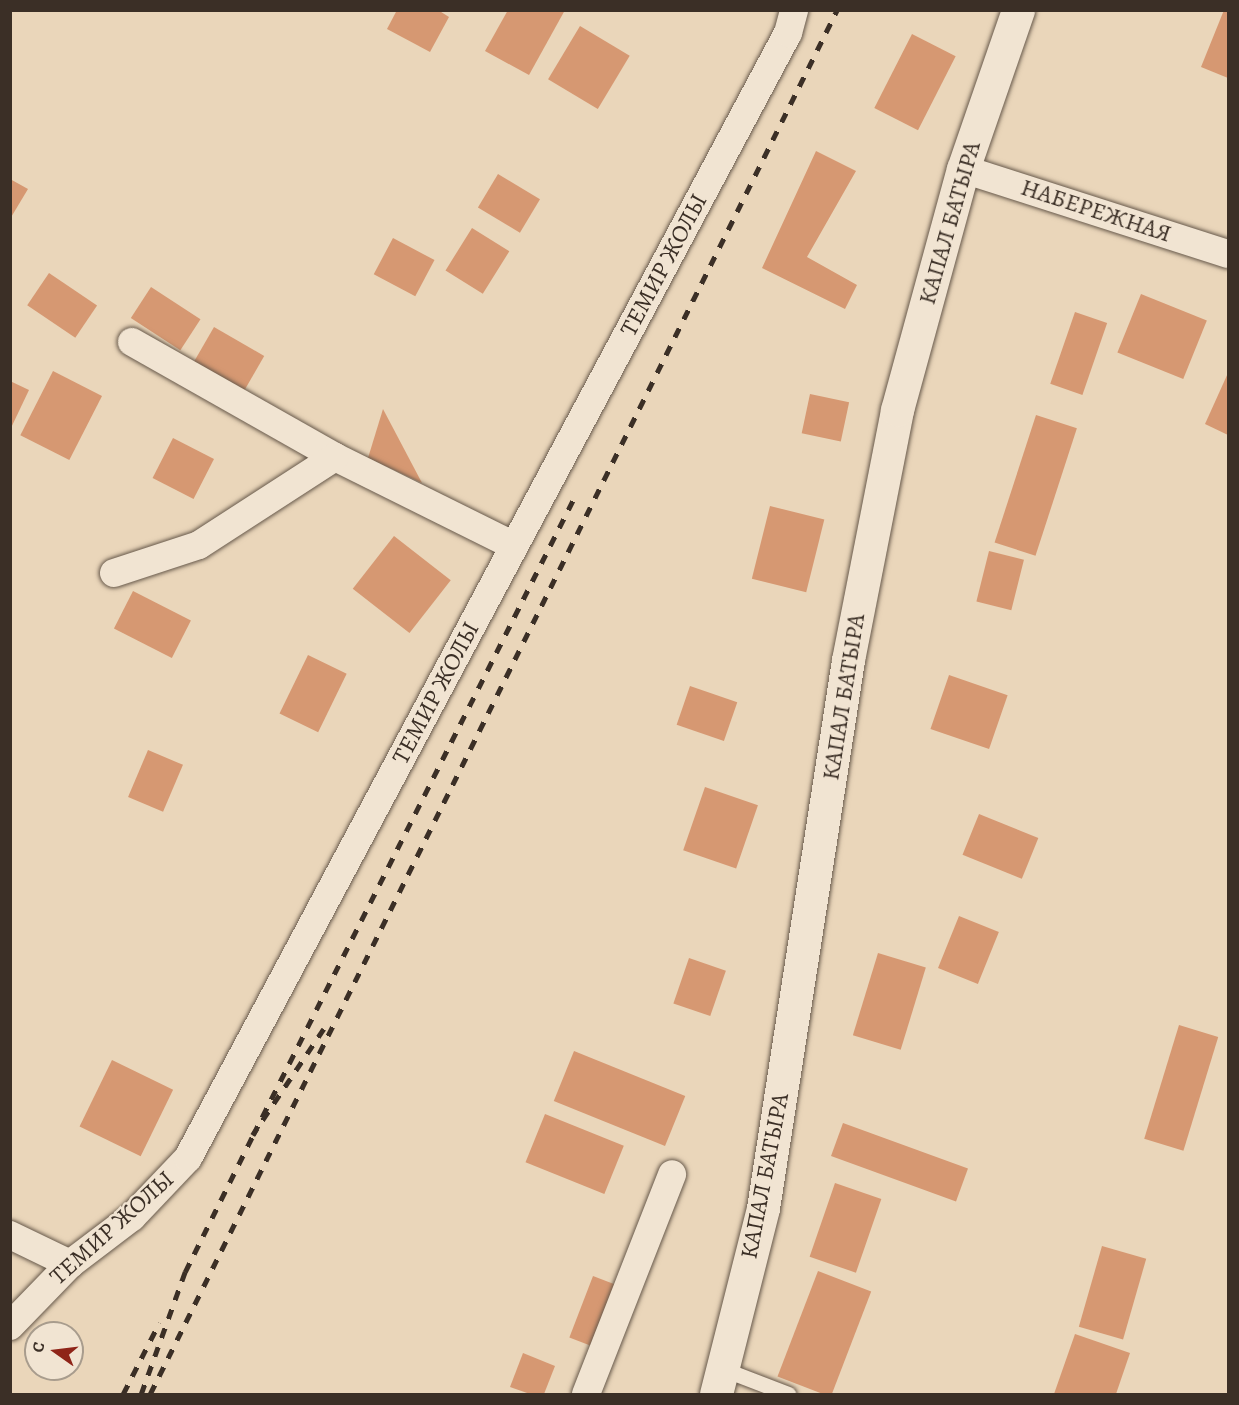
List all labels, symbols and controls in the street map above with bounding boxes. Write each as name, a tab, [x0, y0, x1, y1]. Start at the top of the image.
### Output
street label: КАПАЛ БАТЫРА	[913, 138, 987, 308]
street label: НАБЕРЕЖНАЯ	[1017, 173, 1175, 249]
street label: ТЕМИР ЖОЛЫ	[614, 189, 714, 341]
street label: КАПАЛ БАТЫРА	[817, 612, 871, 782]
street label: ТЕМИР ЖОЛЫ	[386, 617, 486, 769]
street label: КАПАЛ БАТЫРА	[735, 1091, 795, 1261]
street label: ТЕМИР ЖОЛЫ	[44, 1165, 180, 1291]
north arrow	[24, 1321, 84, 1381]
text: С	[27, 1340, 50, 1355]

